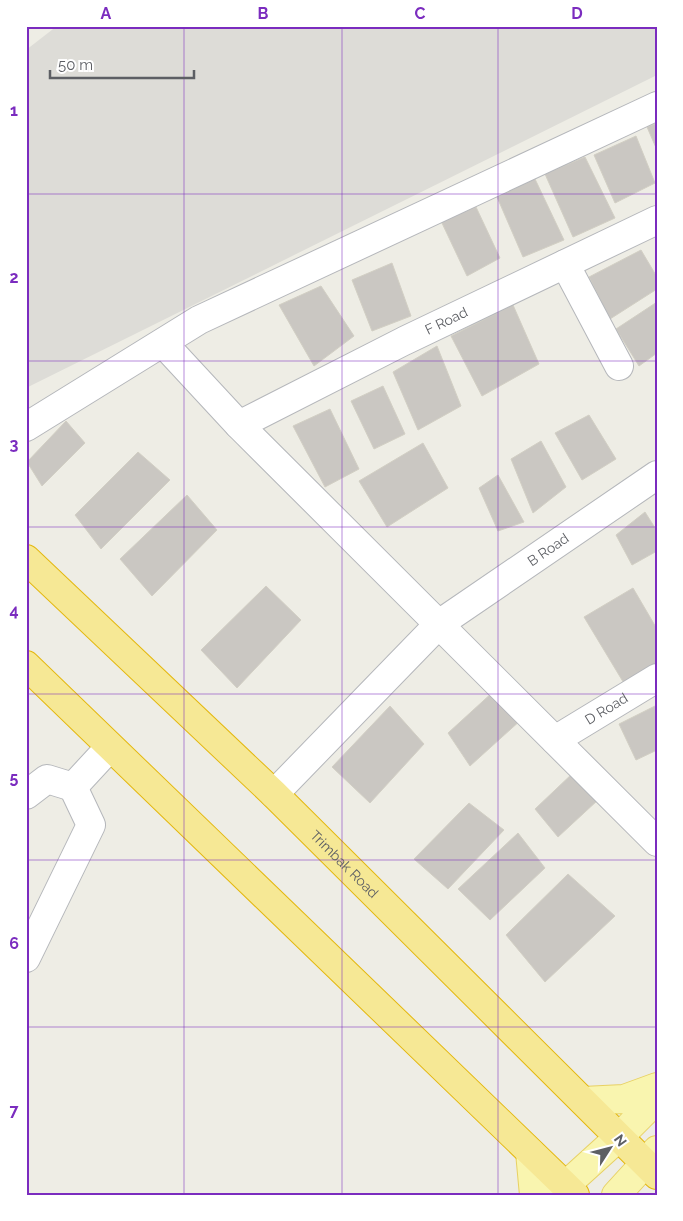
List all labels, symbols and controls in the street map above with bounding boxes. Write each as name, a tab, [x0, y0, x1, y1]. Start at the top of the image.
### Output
text: A	[101, 4, 112, 23]
text: B	[258, 4, 269, 23]
text: C	[415, 4, 426, 23]
text: D	[571, 4, 583, 23]
scale bar	[50, 48, 194, 80]
text: 50 m	[58, 56, 93, 74]
text: 1	[10, 101, 18, 120]
text: 2	[9, 268, 19, 287]
street label: F Road	[422, 304, 470, 338]
text: 3	[10, 435, 19, 454]
street label: B Road	[524, 530, 572, 569]
text: 4	[9, 601, 19, 620]
street label: D Road	[582, 690, 631, 728]
text: 5	[10, 768, 19, 787]
street label: Trimbak Road	[307, 827, 382, 901]
text: 6	[9, 934, 19, 953]
text: 7	[10, 1101, 19, 1120]
north arrow	[586, 1124, 636, 1174]
text: N	[611, 1131, 630, 1149]

